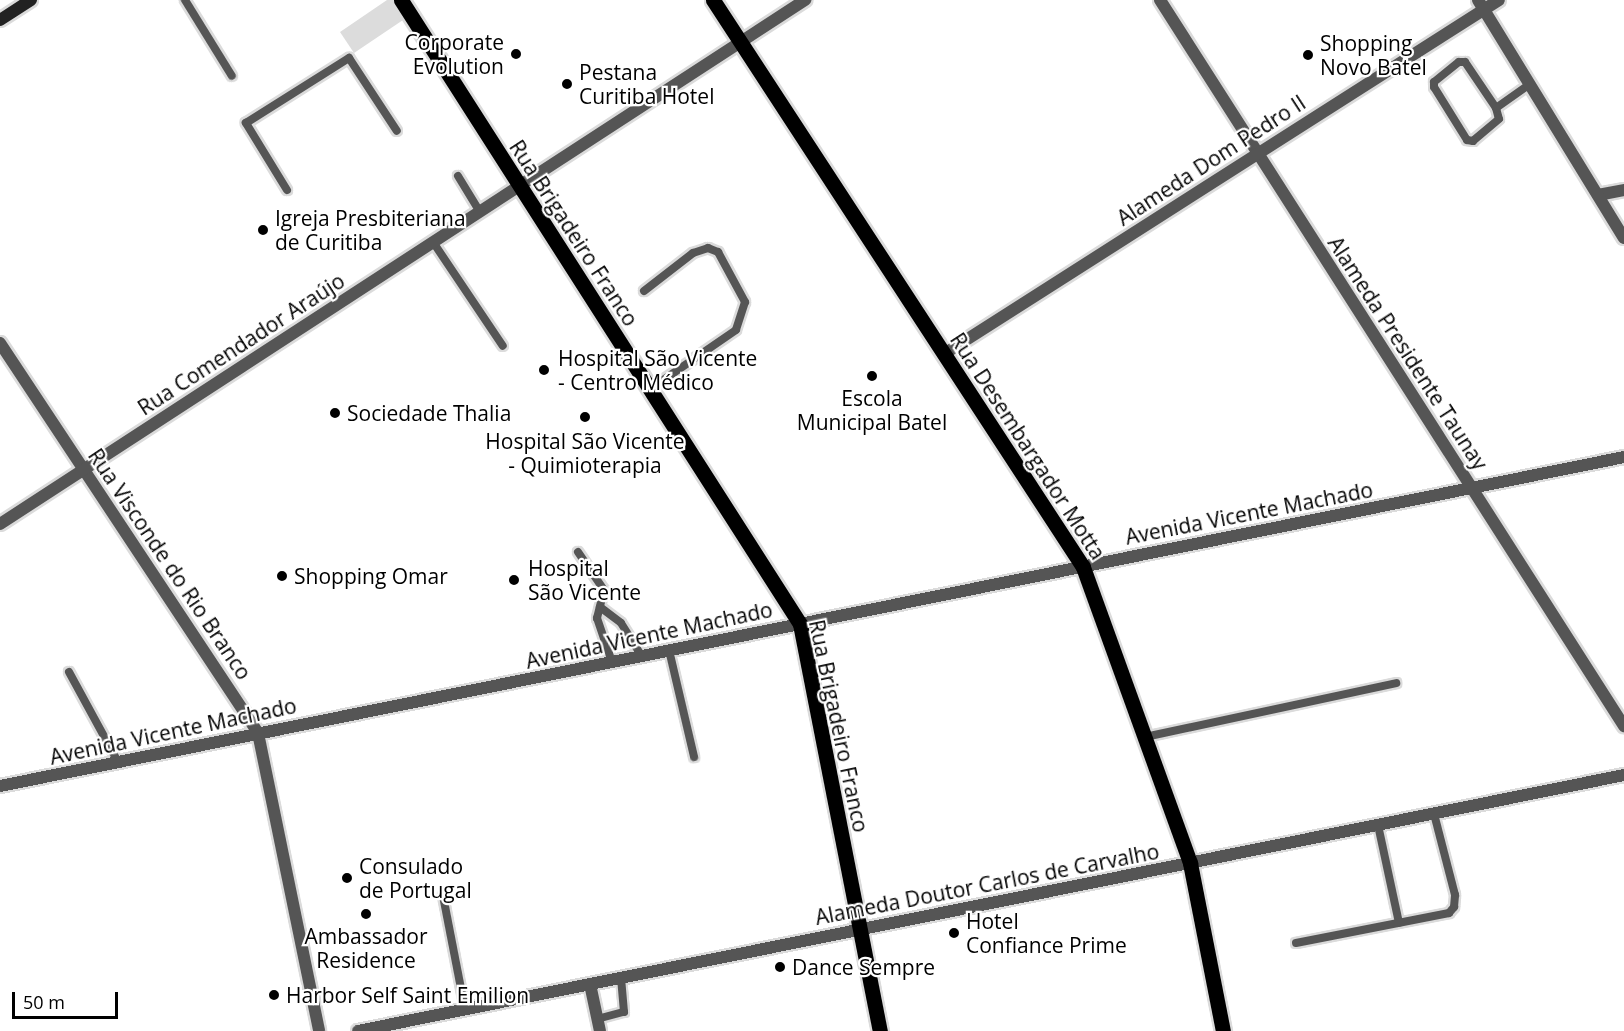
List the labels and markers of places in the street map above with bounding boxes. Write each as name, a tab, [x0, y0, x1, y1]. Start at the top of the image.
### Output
place label: Corporate Evolution	[405, 29, 504, 79]
place label: Shopping Novo Batel	[1320, 30, 1427, 80]
marker: Corporate Evolution	[509, 47, 523, 61]
marker: Shopping Novo Batel	[1301, 48, 1315, 62]
place label: Pestana Curitiba Hotel	[579, 59, 714, 109]
marker: Pestana Curitiba Hotel	[560, 77, 574, 91]
place label: Igreja Presbiteriana de Curitiba	[275, 205, 466, 255]
marker: Igreja Presbiteriana de Curitiba	[256, 223, 270, 237]
place label: Hospital São Vicente - Centro Médico	[558, 345, 757, 395]
marker: Hospital São Vicente - Centro Médico	[535, 361, 553, 379]
marker: Escola Municipal Batel	[865, 369, 879, 383]
place label: Escola Municipal Batel	[797, 385, 947, 435]
place label: Sociedade Thalia	[347, 400, 511, 426]
marker: Sociedade Thalia	[328, 406, 342, 420]
marker: Hospital São Vicente - Quimioterapia	[576, 408, 594, 426]
place label: Hospital São Vicente - Quimioterapia	[485, 428, 685, 478]
place label: Hospital São Vicente	[528, 555, 641, 605]
place label: Shopping Omar	[294, 563, 448, 589]
marker: Shopping Omar	[275, 569, 289, 583]
marker: Hospital São Vicente	[505, 571, 523, 589]
place label: Consulado de Portugal	[359, 853, 472, 903]
marker: Consulado de Portugal	[340, 871, 354, 885]
marker: Ambassador Residence	[359, 907, 373, 921]
place label: Hotel Confiance Prime	[966, 908, 1127, 958]
place label: Ambassador Residence	[305, 923, 427, 973]
marker: Hotel Confiance Prime	[947, 926, 961, 940]
place label: Dance Sempre	[792, 954, 935, 980]
marker: Dance Sempre	[773, 960, 787, 974]
place label: Harbor Self Saint Emilion	[286, 982, 529, 1008]
marker: Harbor Self Saint Emilion	[267, 988, 281, 1002]

